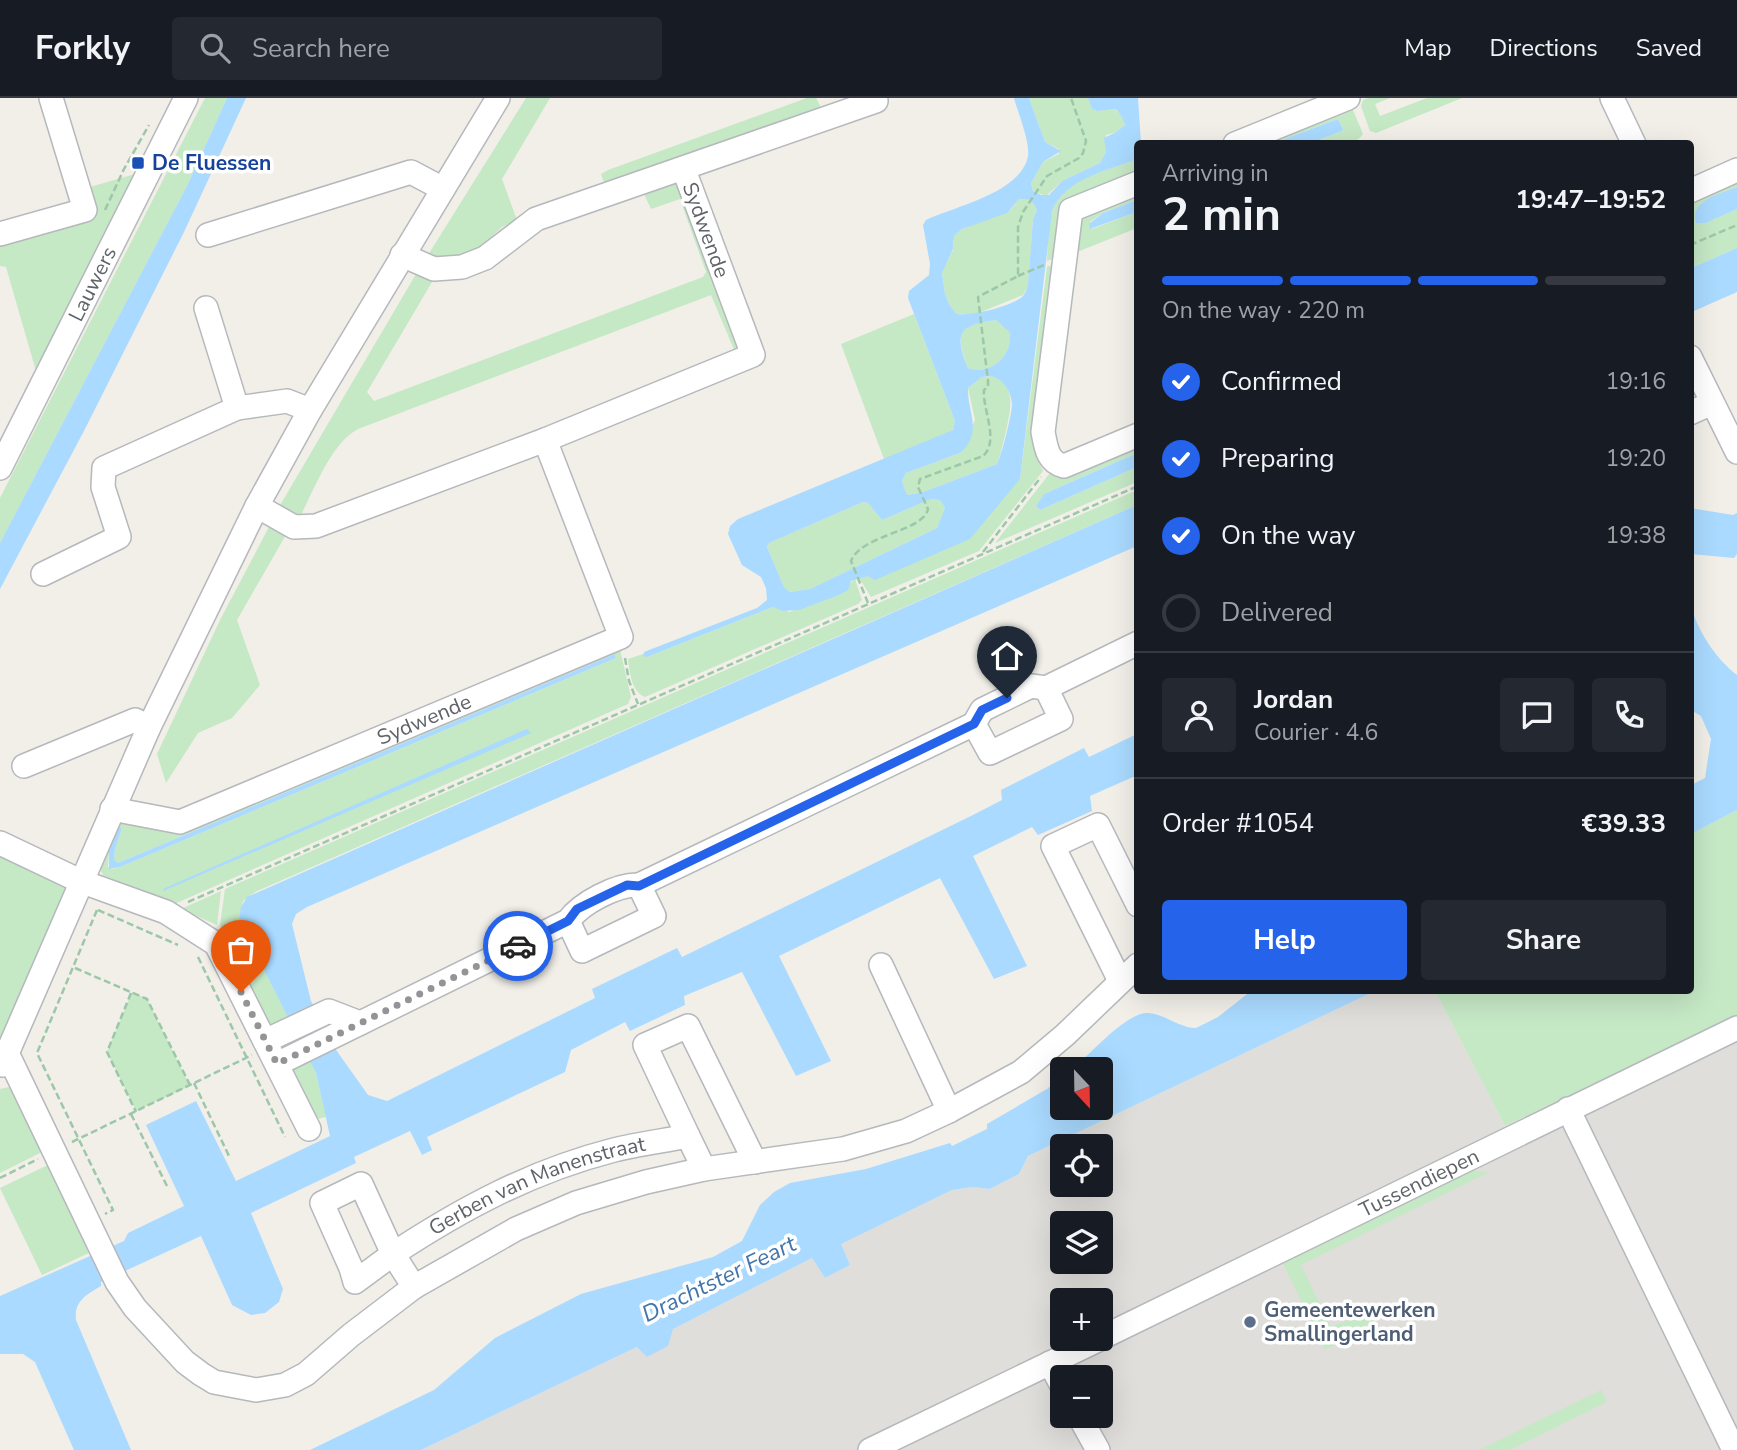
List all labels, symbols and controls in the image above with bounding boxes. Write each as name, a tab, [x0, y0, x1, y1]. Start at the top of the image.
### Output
search box	[172, 17, 662, 80]
text: Forkly	[35, 26, 130, 71]
icon: search	[196, 29, 234, 67]
text: Search here	[252, 31, 390, 66]
text: Map	[1404, 32, 1451, 64]
text: Directions	[1489, 32, 1598, 64]
text: Saved	[1636, 32, 1702, 64]
place label: De Fluessen	[152, 149, 271, 177]
marker: De Fluessen	[130, 155, 146, 171]
text: Arriving in	[1162, 158, 1269, 189]
street label: Sydwende	[676, 178, 736, 282]
text: 19:47–19:52	[1515, 182, 1666, 217]
text: 2 min	[1162, 183, 1281, 246]
street label: Lauwers	[62, 242, 123, 326]
text: On the way · 220 m	[1162, 295, 1365, 326]
icon: check	[1162, 363, 1200, 401]
text: Confirmed	[1221, 364, 1342, 399]
text: 19:16	[1606, 366, 1666, 397]
icon: check	[1162, 440, 1200, 478]
text: Preparing	[1221, 441, 1334, 476]
text: 19:20	[1606, 443, 1666, 474]
icon: check	[1162, 517, 1200, 555]
text: On the way	[1221, 518, 1355, 553]
text: 19:38	[1606, 520, 1666, 551]
text: Delivered	[1221, 595, 1333, 630]
pin	[977, 626, 1037, 698]
icon: home	[988, 637, 1026, 675]
button: person	[1162, 678, 1236, 752]
button: chat	[1500, 678, 1574, 752]
button: phone	[1592, 678, 1666, 752]
text: Jordan	[1254, 682, 1333, 717]
street label: Sydwende	[373, 687, 476, 752]
text: Courier · 4.6	[1254, 717, 1378, 748]
text: Order #1054	[1162, 806, 1314, 841]
text: €39.33	[1582, 806, 1666, 841]
button: Help	[1162, 900, 1407, 980]
button: Share	[1421, 900, 1666, 980]
courier	[483, 911, 553, 981]
pin	[211, 920, 271, 992]
icon: car	[499, 927, 537, 965]
icon: bag	[222, 931, 260, 969]
north arrow	[1050, 1057, 1113, 1120]
map controls	[1050, 1057, 1113, 1428]
street label: Gerben van Manenstraat	[424, 1130, 648, 1242]
button: locate	[1050, 1134, 1113, 1197]
street label: Tussendiepen	[1355, 1142, 1484, 1224]
button: layers	[1050, 1211, 1113, 1274]
water label: Drachtster Feart	[637, 1228, 802, 1330]
button: +	[1050, 1288, 1113, 1351]
place label: Gemeentewerken Smallingerland	[1264, 1296, 1436, 1348]
marker: Gemeentewerken Smallingerland	[1242, 1314, 1258, 1330]
button: −	[1050, 1365, 1113, 1428]

